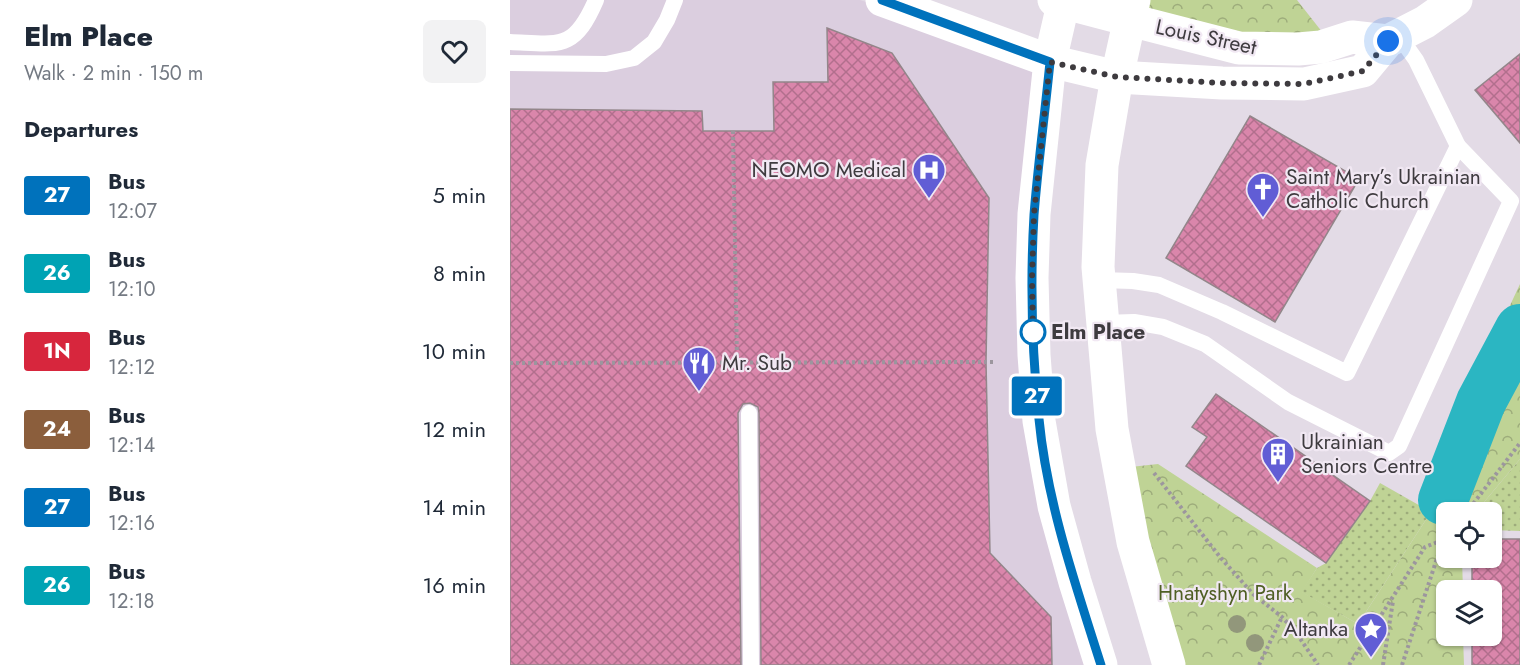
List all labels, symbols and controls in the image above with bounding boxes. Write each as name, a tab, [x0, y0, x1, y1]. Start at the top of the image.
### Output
street label: Louis Street	[1153, 12, 1259, 62]
text: Elm Place	[24, 16, 153, 57]
button: heart	[423, 20, 486, 83]
your location	[1373, 26, 1403, 56]
text: Walk · 2 min · 150 m	[24, 59, 203, 88]
text: Departures	[24, 113, 138, 145]
hospital icon: NEOMO Medical	[911, 152, 947, 199]
place label: NEOMO Medical	[751, 155, 906, 185]
place label: Saint Mary’s Ukrainian Catholic Church	[1286, 162, 1481, 216]
text: Bus	[108, 165, 145, 197]
church icon: Saint Mary’s Ukrainian Catholic Church	[1245, 171, 1281, 218]
text: 5 min	[433, 179, 486, 211]
text: 27	[44, 180, 70, 210]
text: 12:07	[108, 197, 157, 226]
text: Bus	[108, 243, 145, 275]
text: 8 min	[433, 257, 486, 289]
text: 26	[43, 258, 71, 288]
text: 12:10	[108, 275, 155, 304]
place label: Elm Place	[1051, 317, 1145, 347]
marker: Elm Place	[1020, 319, 1046, 345]
text: Bus	[108, 321, 145, 353]
text: 10 min	[422, 335, 486, 367]
text: 1N	[43, 336, 71, 366]
restaurant icon: Mr. Sub	[681, 345, 717, 392]
place label: Mr. Sub	[722, 348, 792, 378]
text: 12:12	[108, 353, 155, 382]
line badge: 27	[1010, 376, 1064, 416]
text: 27	[1024, 381, 1050, 411]
text: Bus	[108, 399, 145, 431]
text: 12 min	[423, 413, 486, 445]
text: 24	[43, 414, 71, 444]
place label: Ukrainian Seniors Centre	[1301, 427, 1432, 481]
text: 12:14	[108, 431, 155, 460]
building icon: Ukrainian Seniors Centre	[1260, 436, 1296, 483]
text: Bus	[108, 477, 145, 509]
text: 14 min	[422, 491, 486, 523]
text: 27	[44, 492, 70, 522]
map controls	[1436, 502, 1502, 646]
button: locate	[1436, 502, 1502, 568]
text: 12:16	[108, 509, 155, 538]
text: Bus	[108, 555, 145, 587]
text: 16 min	[422, 569, 486, 601]
text: 26	[43, 570, 71, 600]
park label: Hnatyshyn Park	[1158, 578, 1293, 608]
button: layers	[1436, 580, 1502, 646]
text: 12:18	[108, 587, 154, 616]
place icon: Altanka	[1353, 611, 1389, 658]
place label: Altanka	[1284, 614, 1348, 644]

